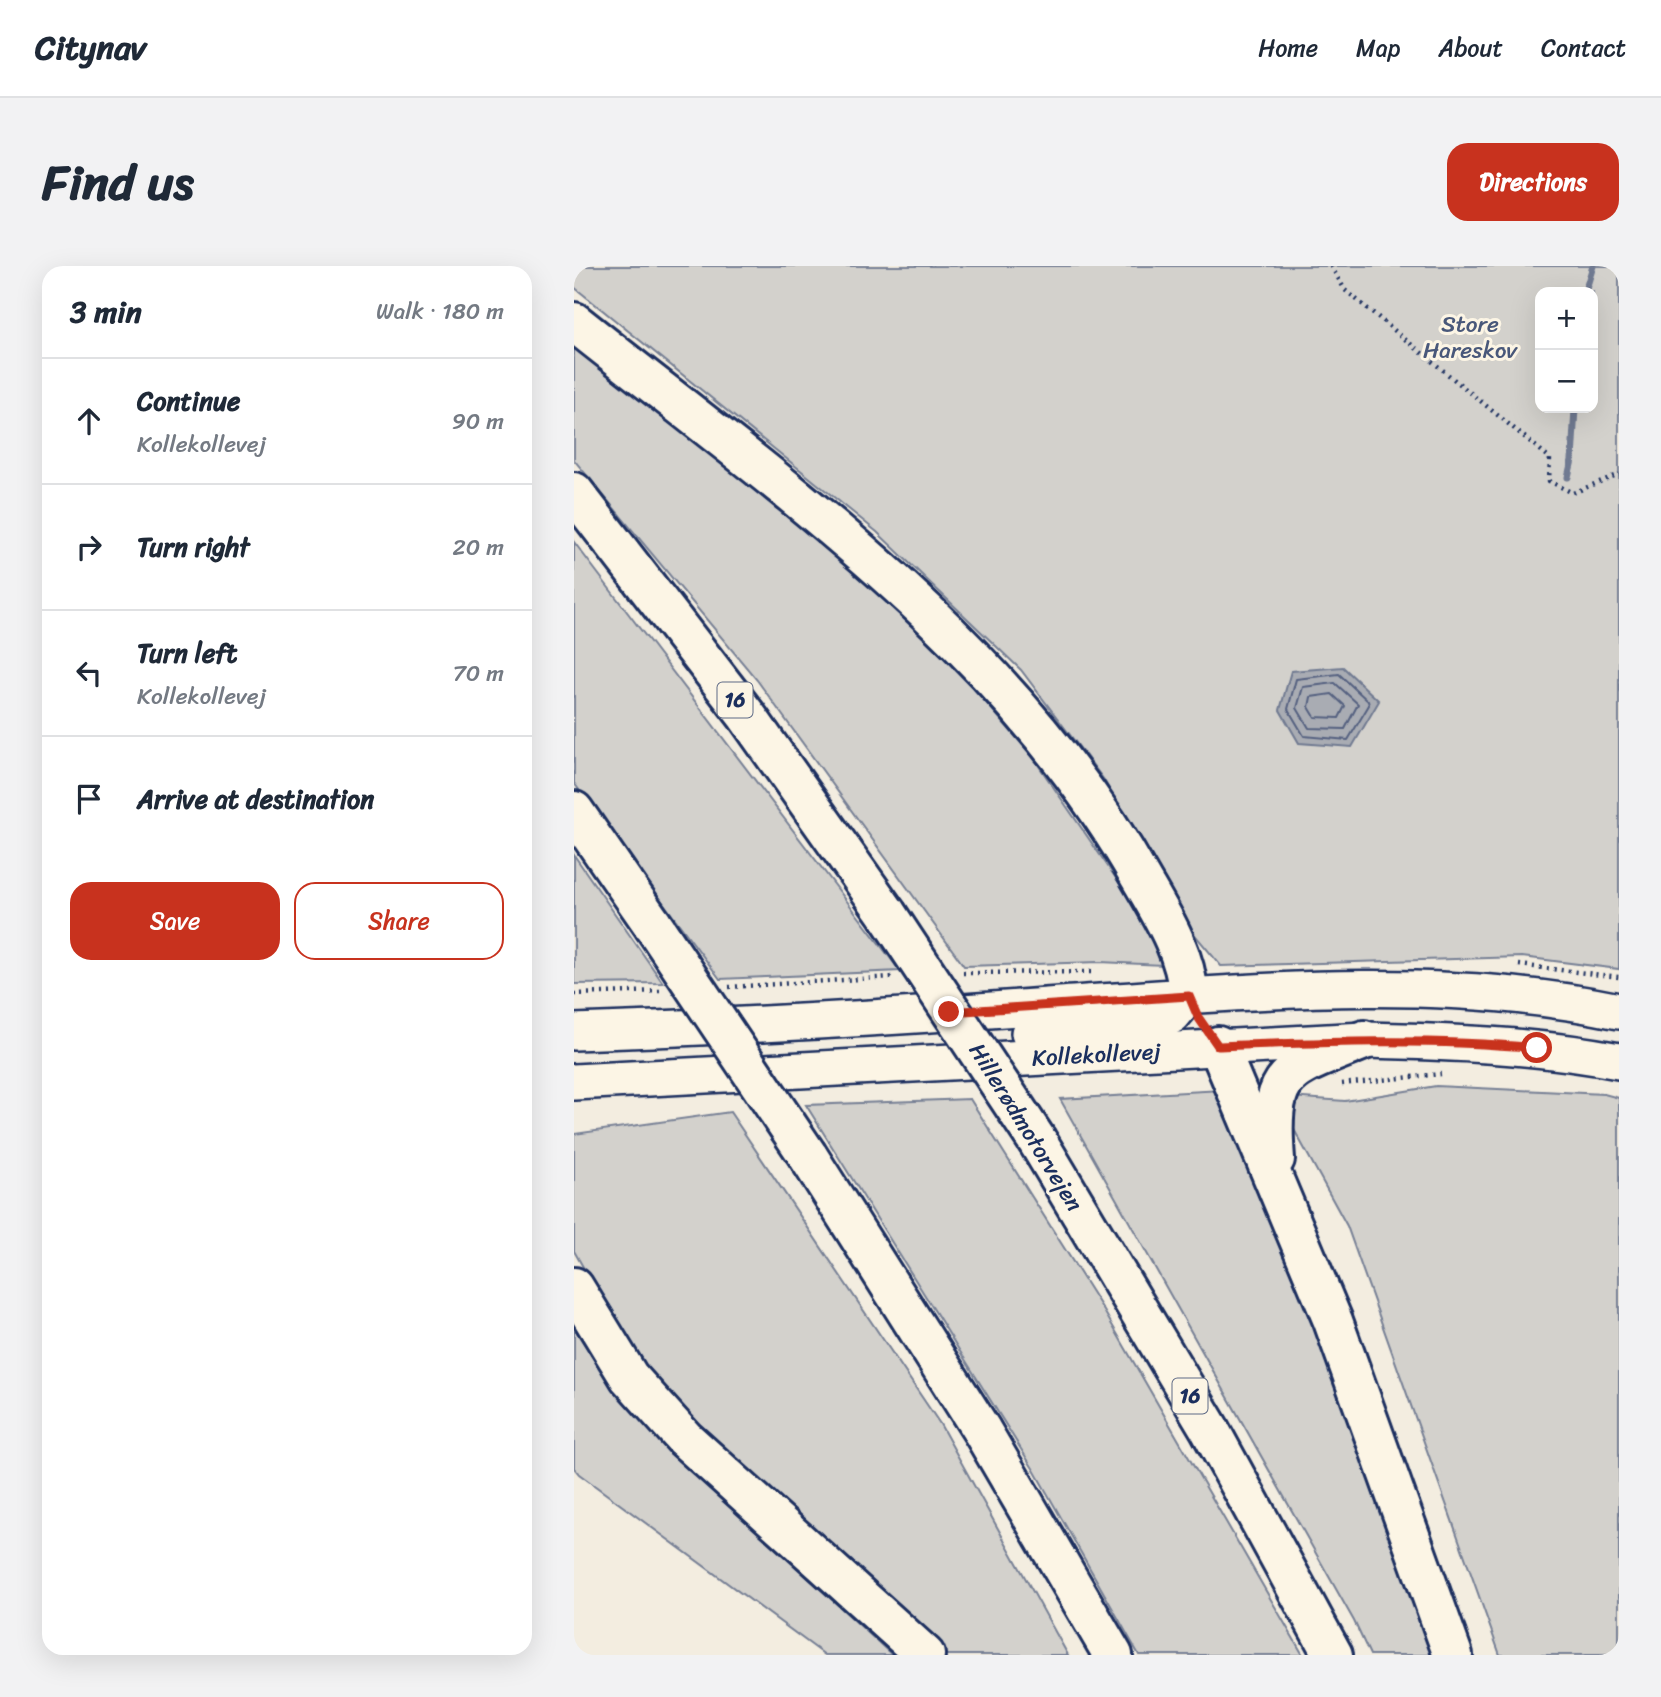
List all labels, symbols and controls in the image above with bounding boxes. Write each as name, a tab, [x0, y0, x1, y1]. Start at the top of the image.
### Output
text: Citynav	[35, 19, 146, 77]
text: Home	[1258, 27, 1318, 69]
text: Map	[1356, 27, 1400, 69]
text: About	[1438, 27, 1503, 69]
text: Contact	[1541, 27, 1626, 69]
text: Find us	[42, 139, 194, 226]
button: Directions	[1447, 143, 1619, 221]
text: 3 min	[70, 285, 142, 339]
map controls	[1535, 287, 1598, 413]
button: +	[1535, 287, 1598, 350]
text: Walk · 180 m	[376, 291, 504, 332]
park label: Store Hareskov	[1423, 304, 1518, 371]
button: −	[1535, 350, 1598, 413]
text: Continue	[137, 378, 240, 424]
text: 90 m	[452, 401, 504, 442]
icon: ahead	[70, 402, 108, 440]
text: Kollekollevej	[137, 424, 266, 465]
text: Turn right	[137, 524, 250, 570]
text: 20 m	[453, 527, 504, 568]
icon: right	[70, 528, 108, 566]
text: Turn left	[137, 630, 237, 676]
text: 70 m	[453, 653, 504, 694]
icon: left	[70, 654, 108, 692]
text: Kollekollevej	[137, 676, 266, 717]
road number: 16	[718, 682, 752, 718]
text: Arrive at destination	[137, 776, 374, 822]
icon: arrive	[70, 780, 108, 818]
button: Save	[70, 882, 280, 960]
button: Share	[294, 882, 504, 960]
route end	[933, 996, 964, 1027]
street label: Kollekollevej	[1031, 1030, 1162, 1078]
route start	[1521, 1032, 1552, 1063]
street label: Hillerødmotorvejen	[957, 1034, 1095, 1220]
road number: 16	[1172, 1378, 1208, 1414]

